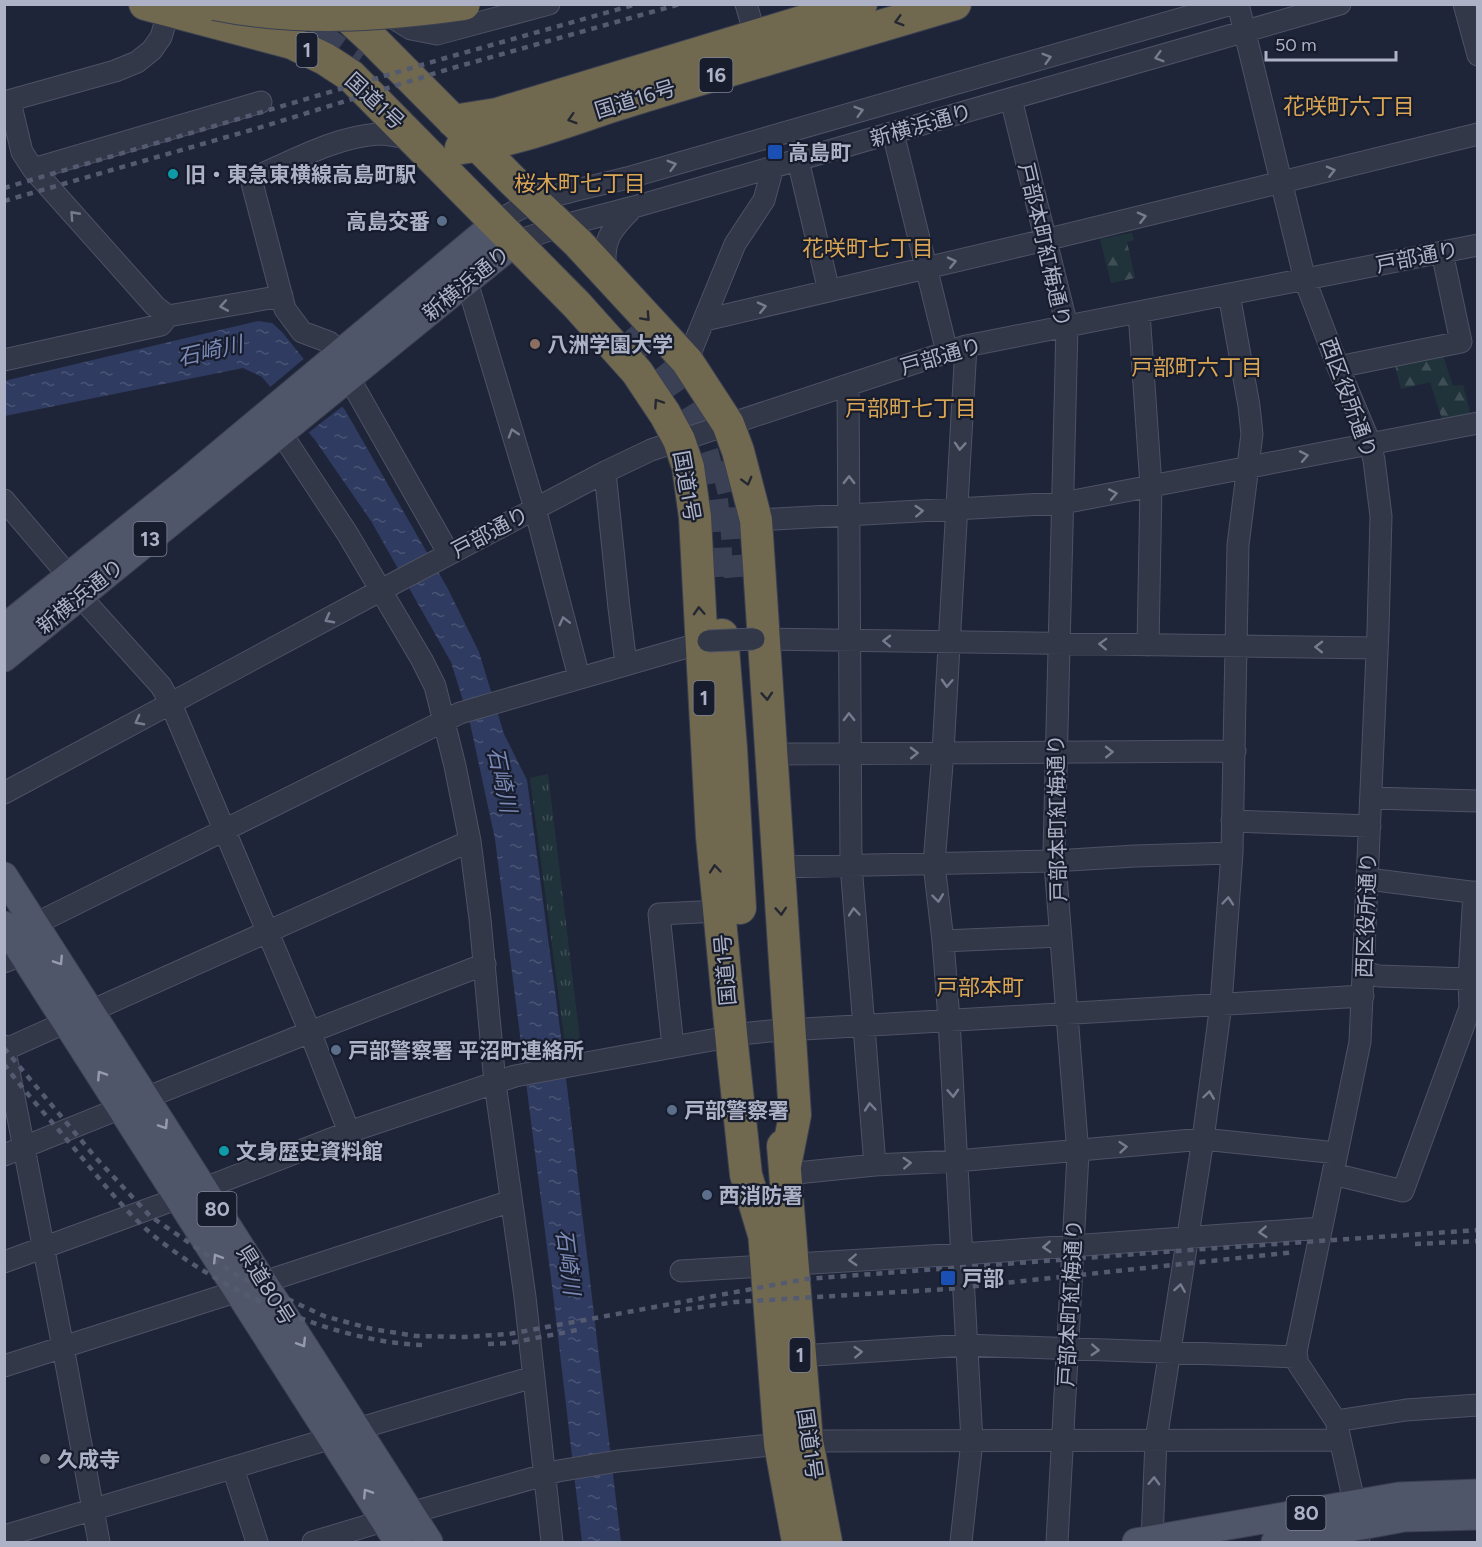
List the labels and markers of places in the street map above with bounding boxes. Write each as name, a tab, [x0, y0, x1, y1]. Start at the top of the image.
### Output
place label: 高島町	[788, 140, 851, 165]
marker: 高島町	[766, 143, 784, 161]
place label: 旧・東急東横線高島町駅	[185, 162, 416, 187]
marker: 旧・東急東横線高島町駅	[166, 167, 180, 181]
place label: 高島交番	[346, 209, 430, 234]
marker: 高島交番	[435, 214, 449, 228]
place label: 八洲学園大学	[547, 332, 673, 357]
marker: 八洲学園大学	[528, 337, 542, 351]
place label: 戸部警察署 平沼町連絡所	[348, 1038, 584, 1063]
marker: 戸部警察署 平沼町連絡所	[329, 1043, 343, 1057]
place label: 戸部警察署	[684, 1098, 789, 1123]
marker: 戸部警察署	[665, 1103, 679, 1117]
place label: 文身歴史資料館	[236, 1139, 383, 1164]
marker: 文身歴史資料館	[217, 1144, 231, 1158]
place label: 西消防署	[719, 1183, 803, 1208]
marker: 西消防署	[700, 1188, 714, 1202]
place label: 戸部	[962, 1266, 1004, 1291]
marker: 戸部	[939, 1269, 957, 1287]
place label: 久成寺	[57, 1447, 120, 1472]
marker: 久成寺	[38, 1452, 52, 1466]

